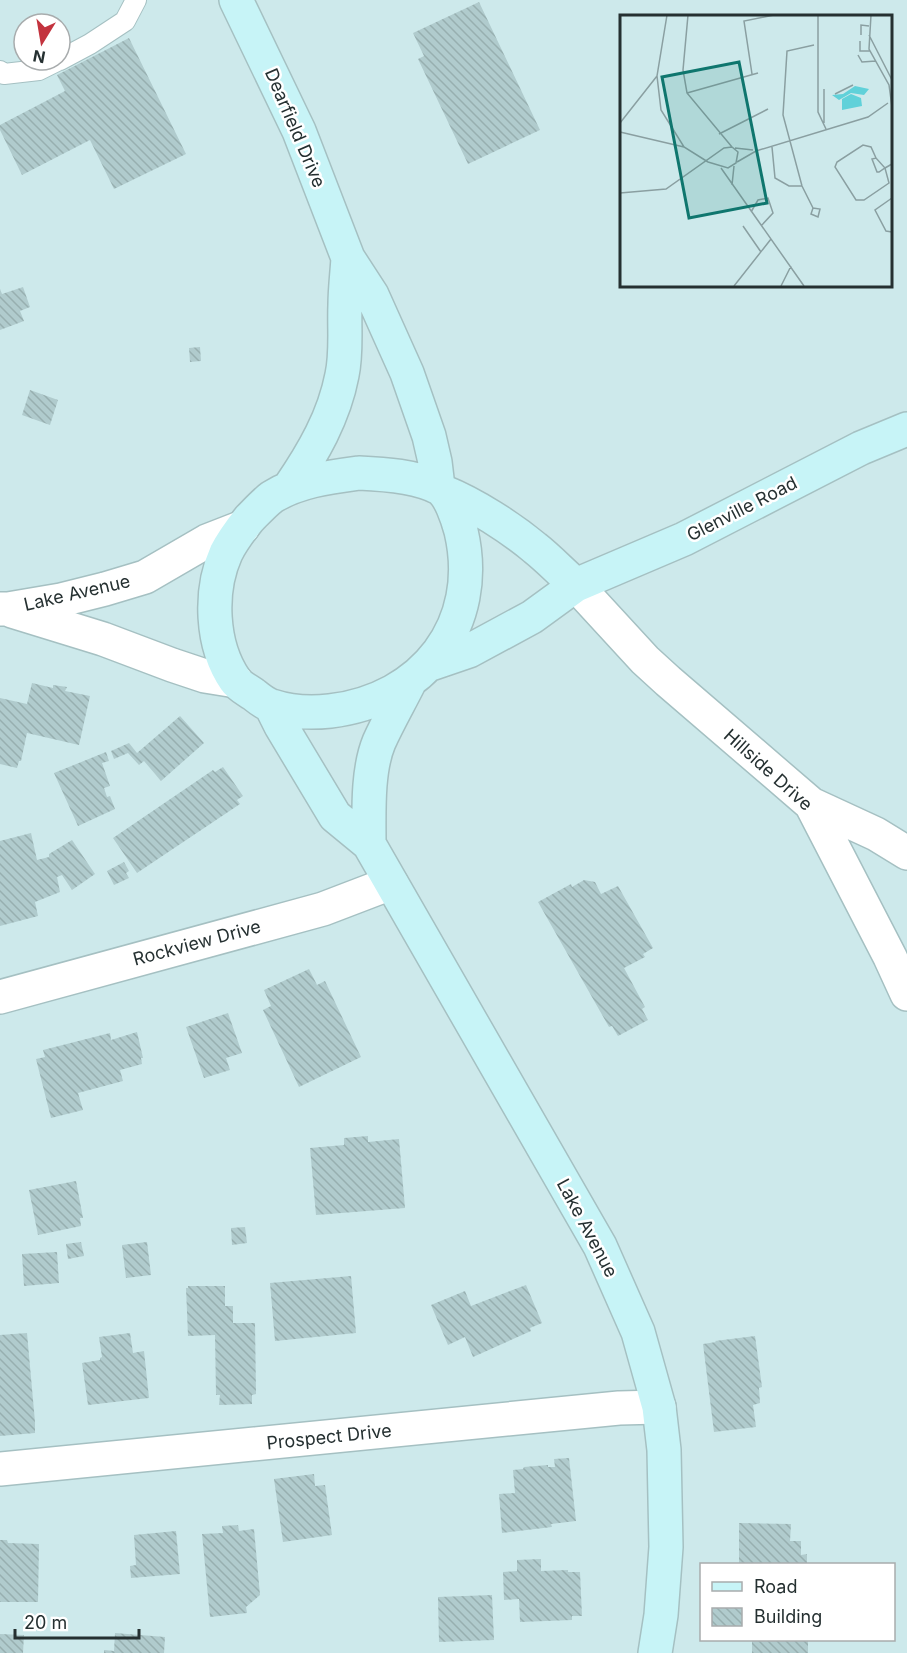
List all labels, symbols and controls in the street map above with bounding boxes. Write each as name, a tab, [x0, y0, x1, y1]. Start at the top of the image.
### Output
north arrow	[12, 12, 72, 72]
inset map	[620, 15, 892, 286]
text: N	[31, 46, 47, 68]
street label: Dearfield Drive	[261, 65, 330, 191]
street label: Glenville Road	[683, 472, 800, 545]
street label: Lake Avenue	[22, 570, 132, 615]
street label: Hillside Drive	[720, 725, 817, 815]
street label: Rockview Drive	[131, 915, 263, 970]
street label: Lake Avenue	[553, 1175, 622, 1281]
street label: Prospect Drive	[265, 1419, 393, 1454]
legend	[700, 1563, 895, 1641]
text: Road	[754, 1576, 797, 1597]
scale bar	[15, 1602, 140, 1640]
text: Building	[754, 1606, 822, 1627]
text: 20 m	[24, 1612, 67, 1633]

